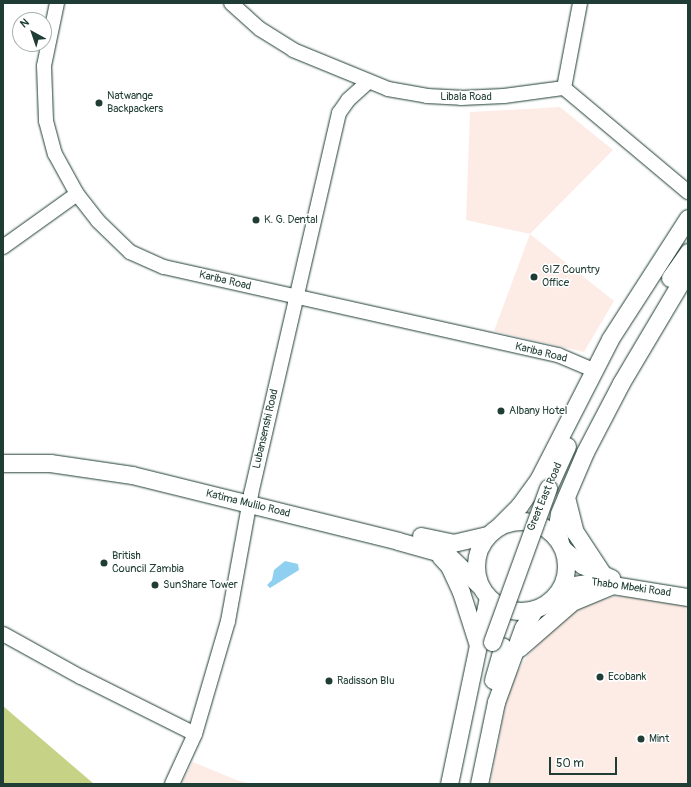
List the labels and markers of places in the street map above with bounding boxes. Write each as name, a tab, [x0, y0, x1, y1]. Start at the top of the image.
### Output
place label: Natwange Backpackers	[107, 90, 163, 116]
marker: Natwange Backpackers	[94, 98, 104, 108]
place label: K. G. Dental	[264, 213, 318, 227]
marker: K. G. Dental	[251, 215, 261, 225]
place label: GIZ Country Office	[542, 264, 600, 290]
marker: GIZ Country Office	[529, 272, 539, 282]
place label: Albany Hotel	[509, 404, 567, 418]
marker: Albany Hotel	[496, 406, 506, 416]
place label: British Council Zambia	[112, 550, 184, 576]
marker: British Council Zambia	[99, 558, 109, 568]
place label: SunShare Tower	[163, 578, 238, 592]
marker: SunShare Tower	[150, 580, 160, 590]
place label: Ecobank	[608, 670, 646, 684]
marker: Ecobank	[595, 672, 605, 682]
place label: Radisson Blu	[337, 674, 394, 688]
marker: Radisson Blu	[324, 676, 334, 686]
place label: Mint	[649, 732, 669, 746]
marker: Mint	[636, 734, 646, 744]

